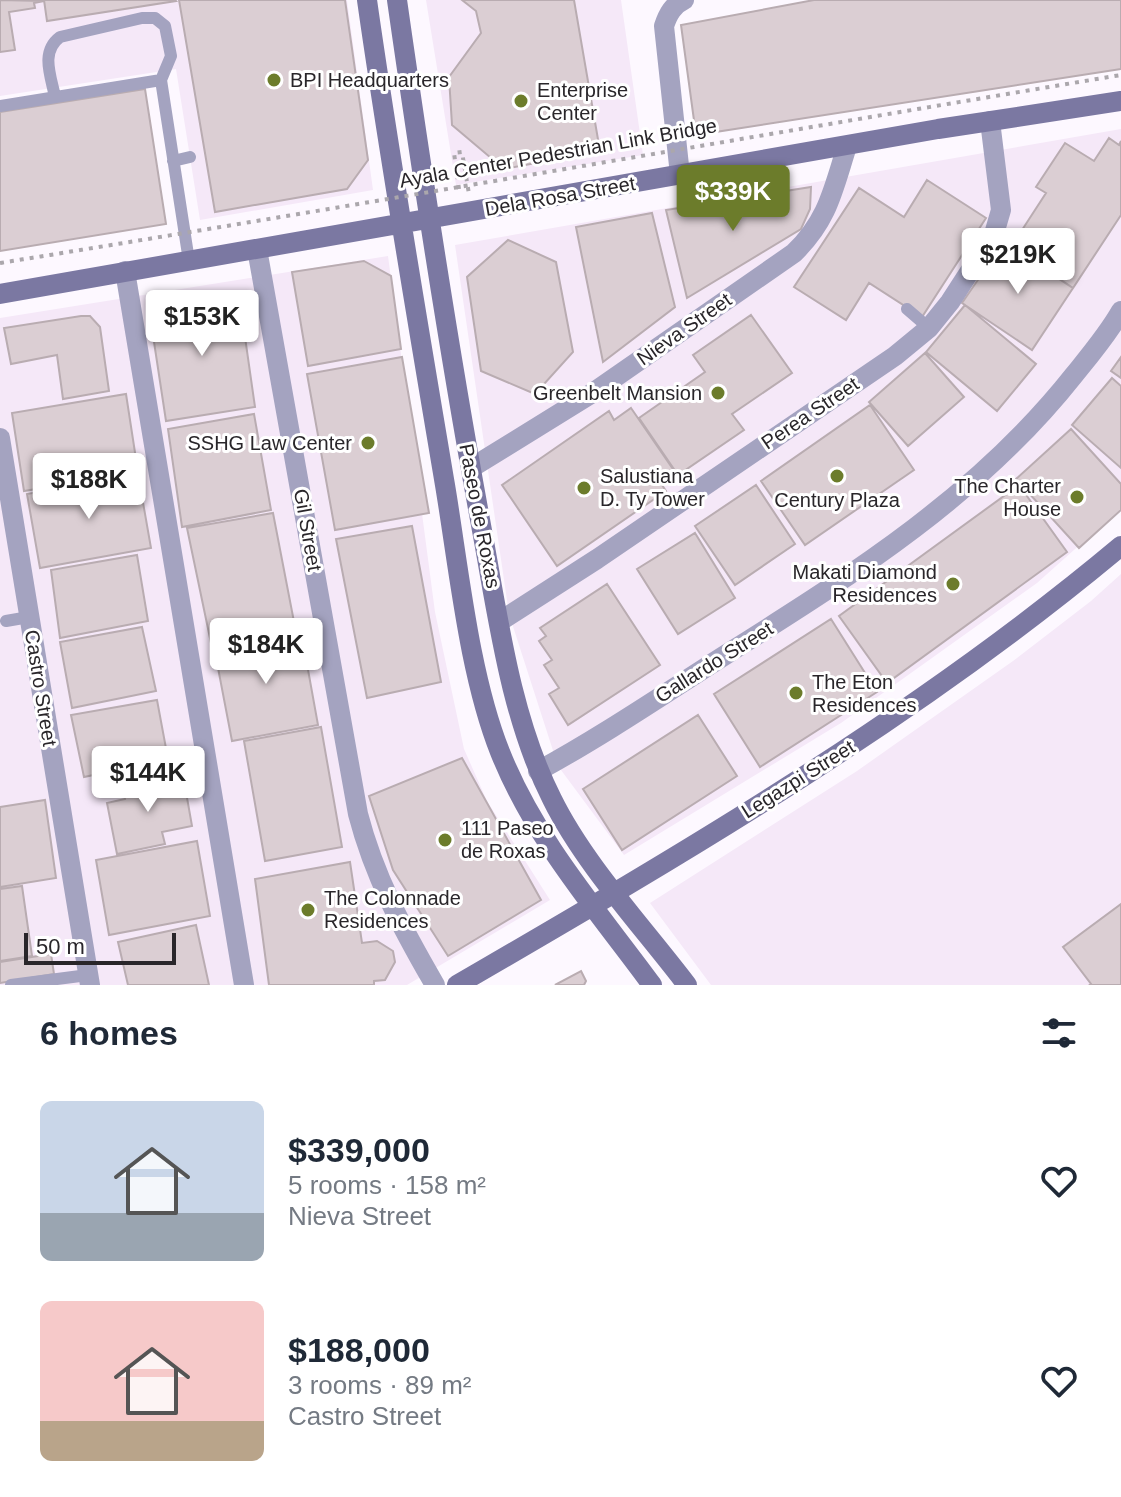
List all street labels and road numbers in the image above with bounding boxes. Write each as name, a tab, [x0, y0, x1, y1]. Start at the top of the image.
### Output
street label: Ayala Center Pedestrian Link Bridge	[398, 114, 718, 192]
street label: Dela Rosa Street	[483, 172, 637, 220]
street label: Nieva Street	[633, 288, 736, 370]
street label: Perea Street	[757, 372, 863, 454]
street label: Paseo de Roxas	[455, 442, 505, 590]
street label: Gil Street	[290, 487, 326, 573]
street label: Gallardo Street	[651, 617, 777, 707]
street label: Castro Street	[21, 628, 61, 748]
street label: Legazpi Street	[737, 735, 859, 823]

